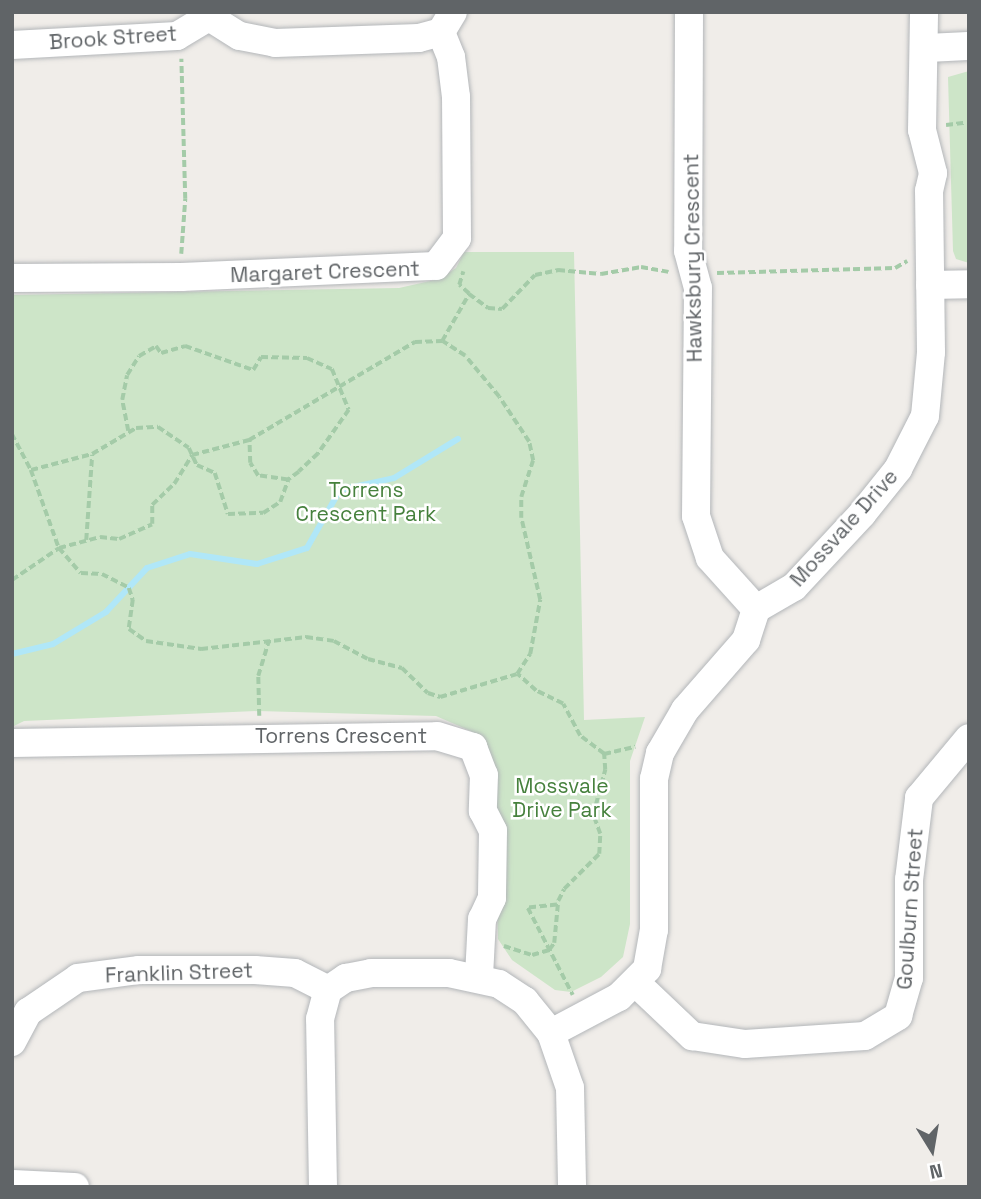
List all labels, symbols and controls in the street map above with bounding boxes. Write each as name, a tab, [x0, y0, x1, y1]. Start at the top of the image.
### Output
street label: Brook Street	[48, 21, 178, 55]
street label: Hawksbury Crescent	[679, 153, 707, 363]
street label: Margaret Crescent	[230, 256, 420, 288]
street label: Mossvale Drive	[785, 464, 903, 592]
park label: Torrens Crescent Park	[296, 477, 436, 527]
street label: Torrens Crescent	[255, 723, 427, 749]
park label: Mossvale Drive Park	[512, 773, 612, 823]
street label: Goulburn Street	[892, 828, 928, 990]
street label: Franklin Street	[105, 958, 253, 988]
north arrow	[897, 1115, 967, 1185]
text: N	[927, 1158, 945, 1185]

